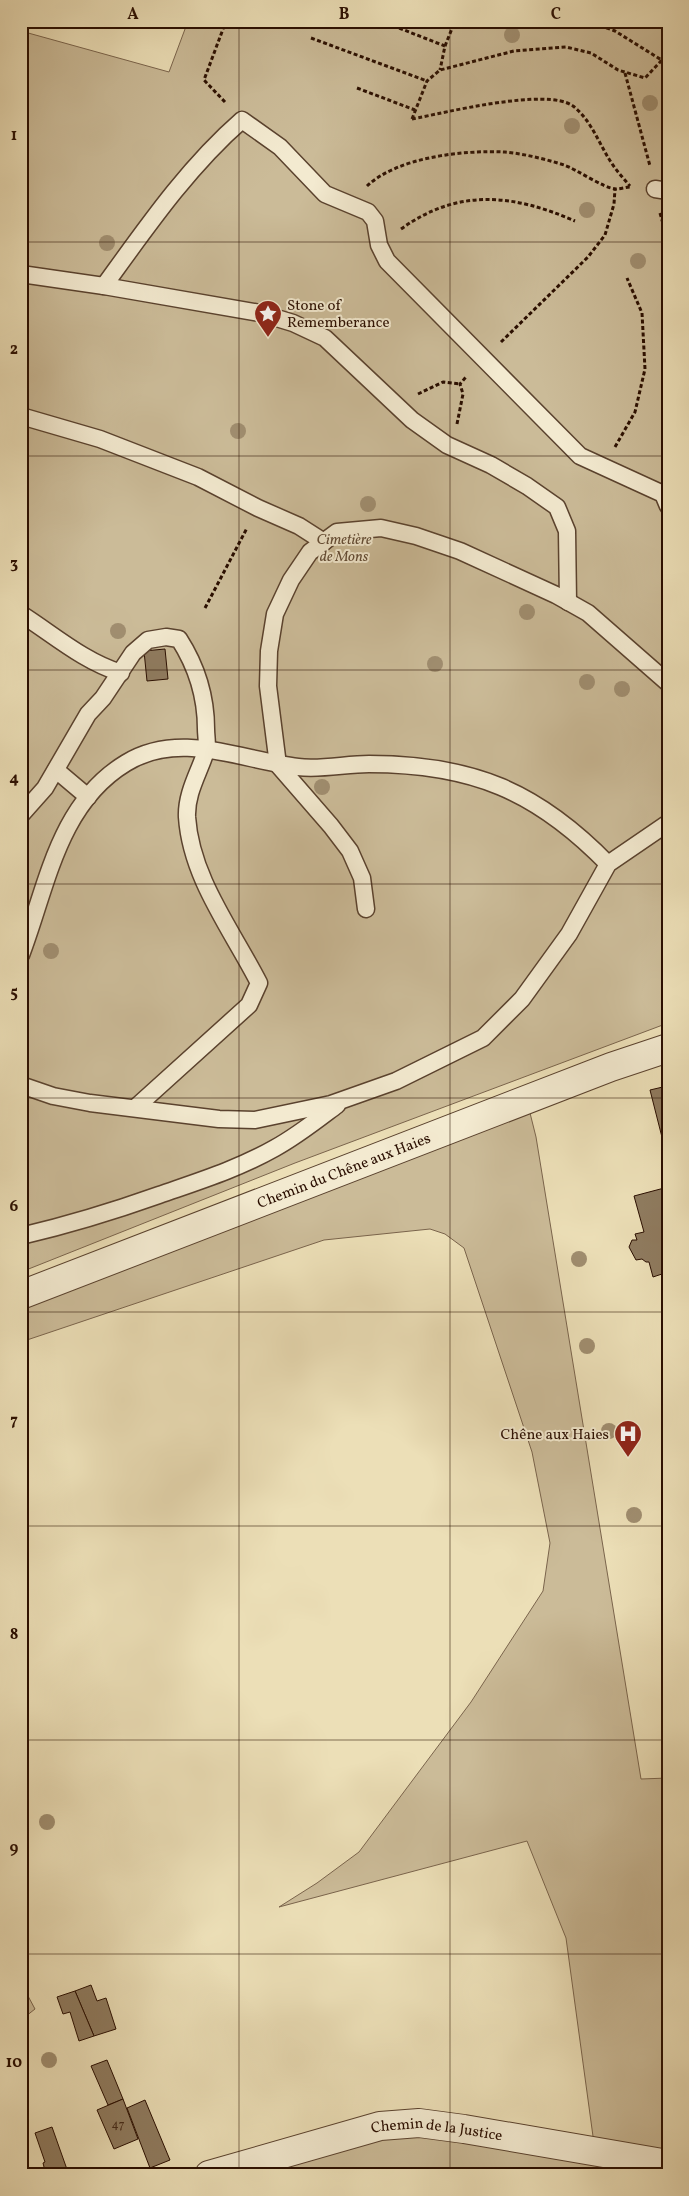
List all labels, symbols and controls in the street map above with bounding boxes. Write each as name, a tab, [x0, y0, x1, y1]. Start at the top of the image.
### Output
text: A	[127, 4, 139, 26]
text: B	[339, 4, 350, 26]
text: C	[551, 4, 561, 26]
text: 1	[11, 125, 17, 147]
place label: Stone of Rememberance	[287, 296, 390, 334]
place icon: Stone of Rememberance	[253, 299, 283, 338]
text: 2	[10, 339, 18, 361]
park label: Cimetière de Mons	[317, 530, 372, 568]
text: 3	[10, 553, 18, 575]
text: 4	[9, 768, 19, 790]
text: 5	[10, 982, 18, 1004]
street label: Chemin du Chêne aux Haies	[255, 1129, 434, 1215]
text: 6	[10, 1196, 19, 1218]
text: 7	[10, 1410, 18, 1432]
hospital icon: Chêne aux Haies	[613, 1419, 643, 1458]
place label: Chêne aux Haies	[501, 1425, 609, 1446]
text: 8	[10, 1624, 18, 1646]
text: 9	[10, 1838, 19, 1860]
text: 10	[6, 2052, 22, 2074]
street label: Chemin de la Justice	[369, 2114, 504, 2147]
house number: 47	[112, 2117, 125, 2133]

